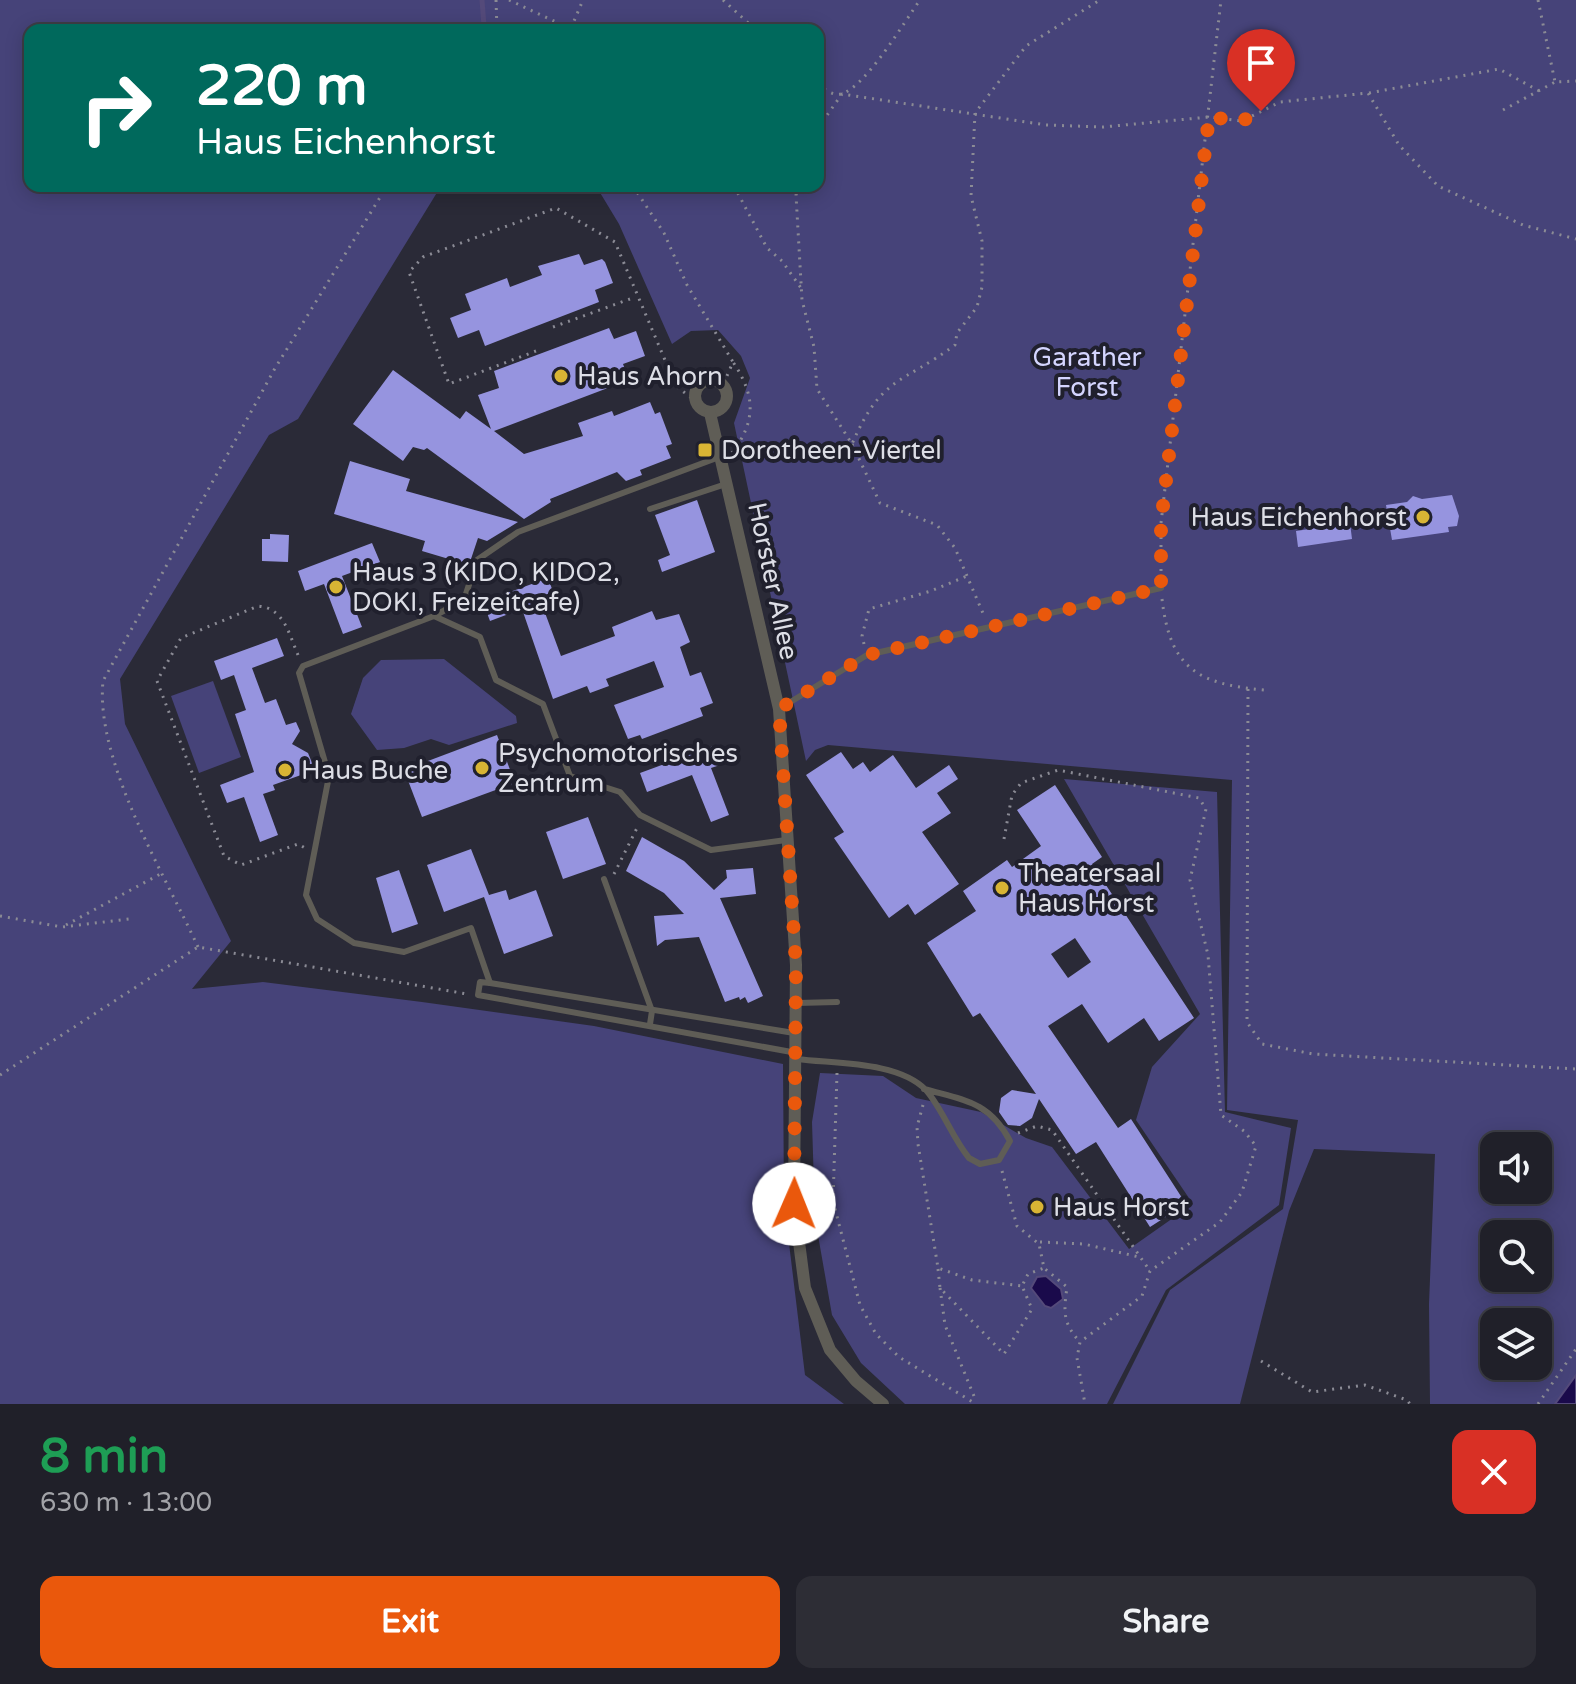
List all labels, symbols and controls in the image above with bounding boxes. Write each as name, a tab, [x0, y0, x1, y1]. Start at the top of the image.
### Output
pin	[1227, 29, 1295, 111]
icon: arrive	[1239, 41, 1283, 85]
text: 220 m	[196, 53, 367, 120]
icon: right	[64, 56, 168, 160]
text: Haus Eichenhorst	[196, 121, 496, 164]
park label: Garather Forst	[1033, 342, 1142, 403]
place label: Haus Ahorn	[577, 361, 723, 392]
marker: Haus Ahorn	[552, 367, 570, 385]
place label: Dorotheen-Viertel	[721, 435, 942, 466]
marker: Dorotheen-Viertel	[696, 441, 714, 459]
street label: Horster Allee	[741, 499, 805, 663]
place label: Haus Eichenhorst	[1191, 502, 1407, 533]
marker: Haus Eichenhorst	[1414, 508, 1432, 526]
place label: Haus 3 (KIDO, KIDO2, DOKI, Freizeitcafe)	[352, 557, 620, 618]
marker: Haus 3 (KIDO, KIDO2, DOKI, Freizeitcafe)	[327, 578, 345, 596]
place label: Psychomotorisches Zentrum	[498, 738, 738, 799]
place label: Haus Buche	[301, 755, 448, 786]
marker: Psychomotorisches Zentrum	[473, 759, 491, 777]
marker: Haus Buche	[276, 761, 294, 779]
place label: Theatersaal Haus Horst	[1018, 858, 1161, 919]
marker: Theatersaal Haus Horst	[993, 879, 1011, 897]
map controls	[1480, 1132, 1552, 1380]
button: sound	[1480, 1132, 1552, 1204]
position arrow	[752, 1162, 836, 1246]
place label: Haus Horst	[1053, 1192, 1190, 1223]
marker: Haus Horst	[1028, 1198, 1046, 1216]
button: search	[1480, 1220, 1552, 1292]
button: layers	[1480, 1308, 1552, 1380]
text: 8 min	[40, 1428, 168, 1486]
button: close	[1452, 1430, 1536, 1514]
text: 630 m · 13:00	[40, 1487, 212, 1518]
button: Exit	[40, 1576, 780, 1668]
button: Share	[796, 1576, 1536, 1668]

